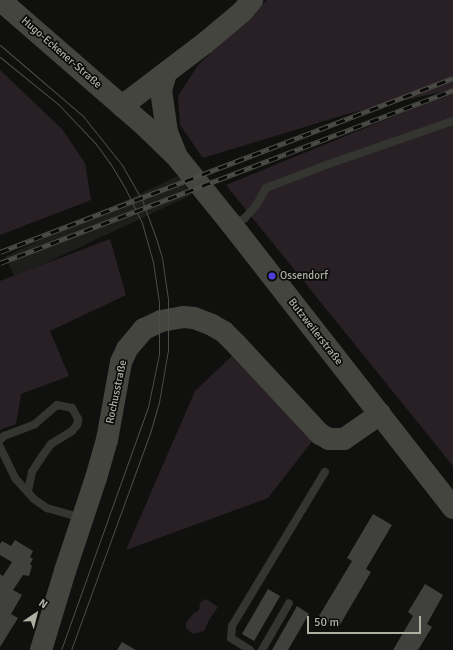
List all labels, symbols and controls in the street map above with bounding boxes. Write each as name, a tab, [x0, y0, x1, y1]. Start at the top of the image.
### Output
street label: Hugo-Eckener-Straße	[18, 14, 104, 92]
place label: Ossendorf	[280, 269, 328, 283]
marker: Ossendorf	[267, 271, 277, 281]
street label: Butzweilerstraße	[285, 296, 345, 368]
street label: Rochusstraße	[104, 359, 130, 425]
north arrow	[16, 594, 56, 634]
text: N	[36, 596, 50, 611]
scale bar	[309, 608, 423, 634]
text: 50 m	[314, 615, 339, 630]

